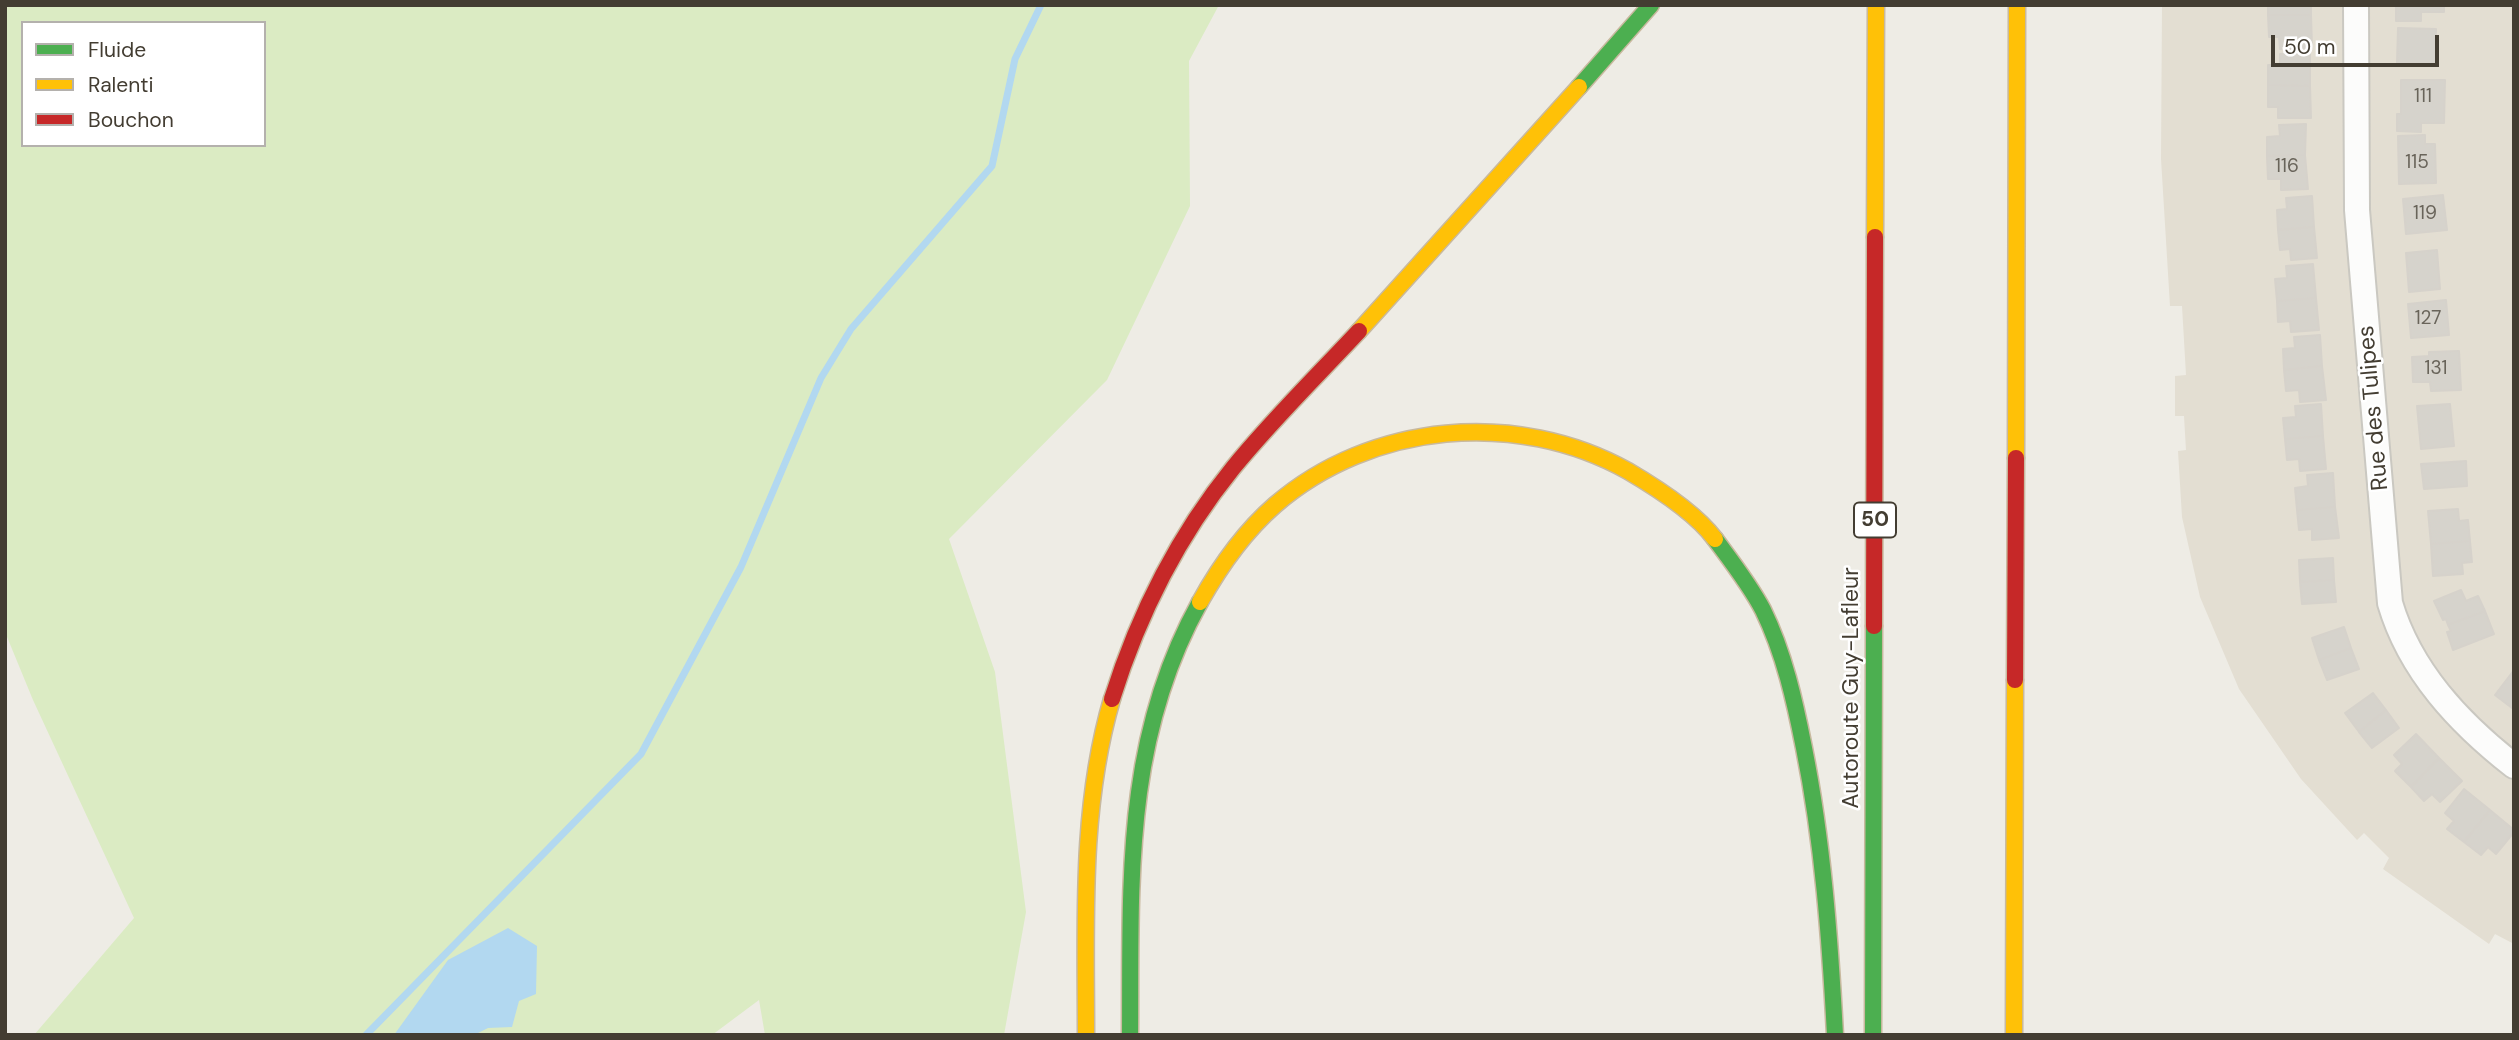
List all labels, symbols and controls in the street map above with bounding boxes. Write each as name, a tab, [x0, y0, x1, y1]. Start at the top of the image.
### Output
legend	[21, 21, 266, 147]
scale bar	[2274, 21, 2442, 65]
text: 50 m	[2284, 33, 2335, 61]
text: Fluide	[88, 36, 146, 64]
text: Ralenti	[88, 71, 154, 99]
house number: 111	[2414, 86, 2432, 108]
text: Bouchon	[88, 106, 174, 134]
house number: 115	[2405, 152, 2429, 174]
house number: 116	[2275, 156, 2299, 178]
house number: 119	[2413, 203, 2437, 225]
house number: 127	[2415, 308, 2441, 330]
street label: Rue des Tulipes	[2353, 324, 2395, 492]
house number: 131	[2425, 358, 2447, 380]
road number: 50	[1854, 503, 1896, 538]
street label: Autoroute Guy-Lafleur	[1838, 567, 1866, 809]

